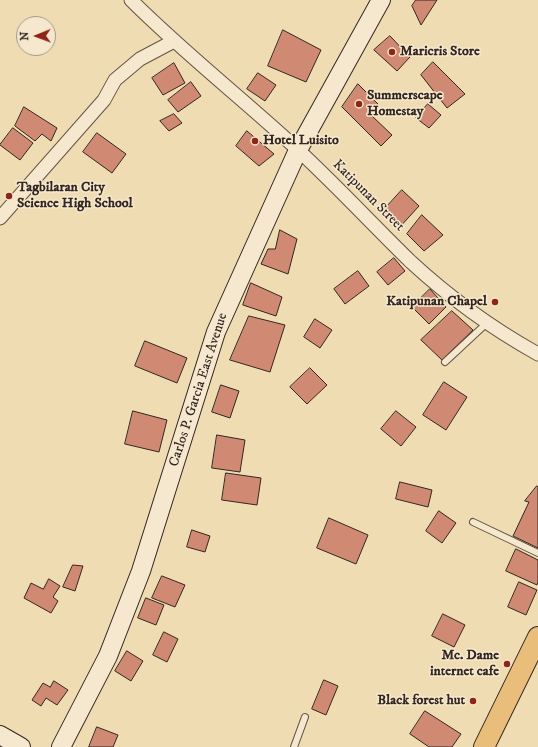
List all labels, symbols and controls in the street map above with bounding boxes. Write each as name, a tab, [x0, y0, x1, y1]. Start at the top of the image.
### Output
north arrow	[16, 16, 56, 56]
text: N	[18, 32, 32, 41]
place label: Maricris Store	[400, 44, 480, 60]
marker: Maricris Store	[387, 47, 397, 57]
place label: Summerscape Homestay	[367, 88, 443, 120]
marker: Summerscape Homestay	[354, 99, 364, 109]
place label: Hotel Luisito	[263, 133, 339, 149]
marker: Hotel Luisito	[250, 136, 260, 146]
street label: Katipunan Street	[329, 157, 407, 235]
place label: Tagbilaran City Science High School	[17, 180, 133, 212]
marker: Tagbilaran City Science High School	[4, 191, 14, 201]
place label: Katipunan Chapel	[386, 294, 487, 310]
marker: Katipunan Chapel	[490, 297, 500, 307]
street label: Carlos P. Garcia East Avenue	[166, 311, 232, 469]
place label: Mc. Dame internet cafe	[430, 648, 499, 680]
marker: Mc. Dame internet cafe	[502, 659, 512, 669]
place label: Black forest hut	[377, 693, 465, 709]
marker: Black forest hut	[468, 696, 478, 706]

